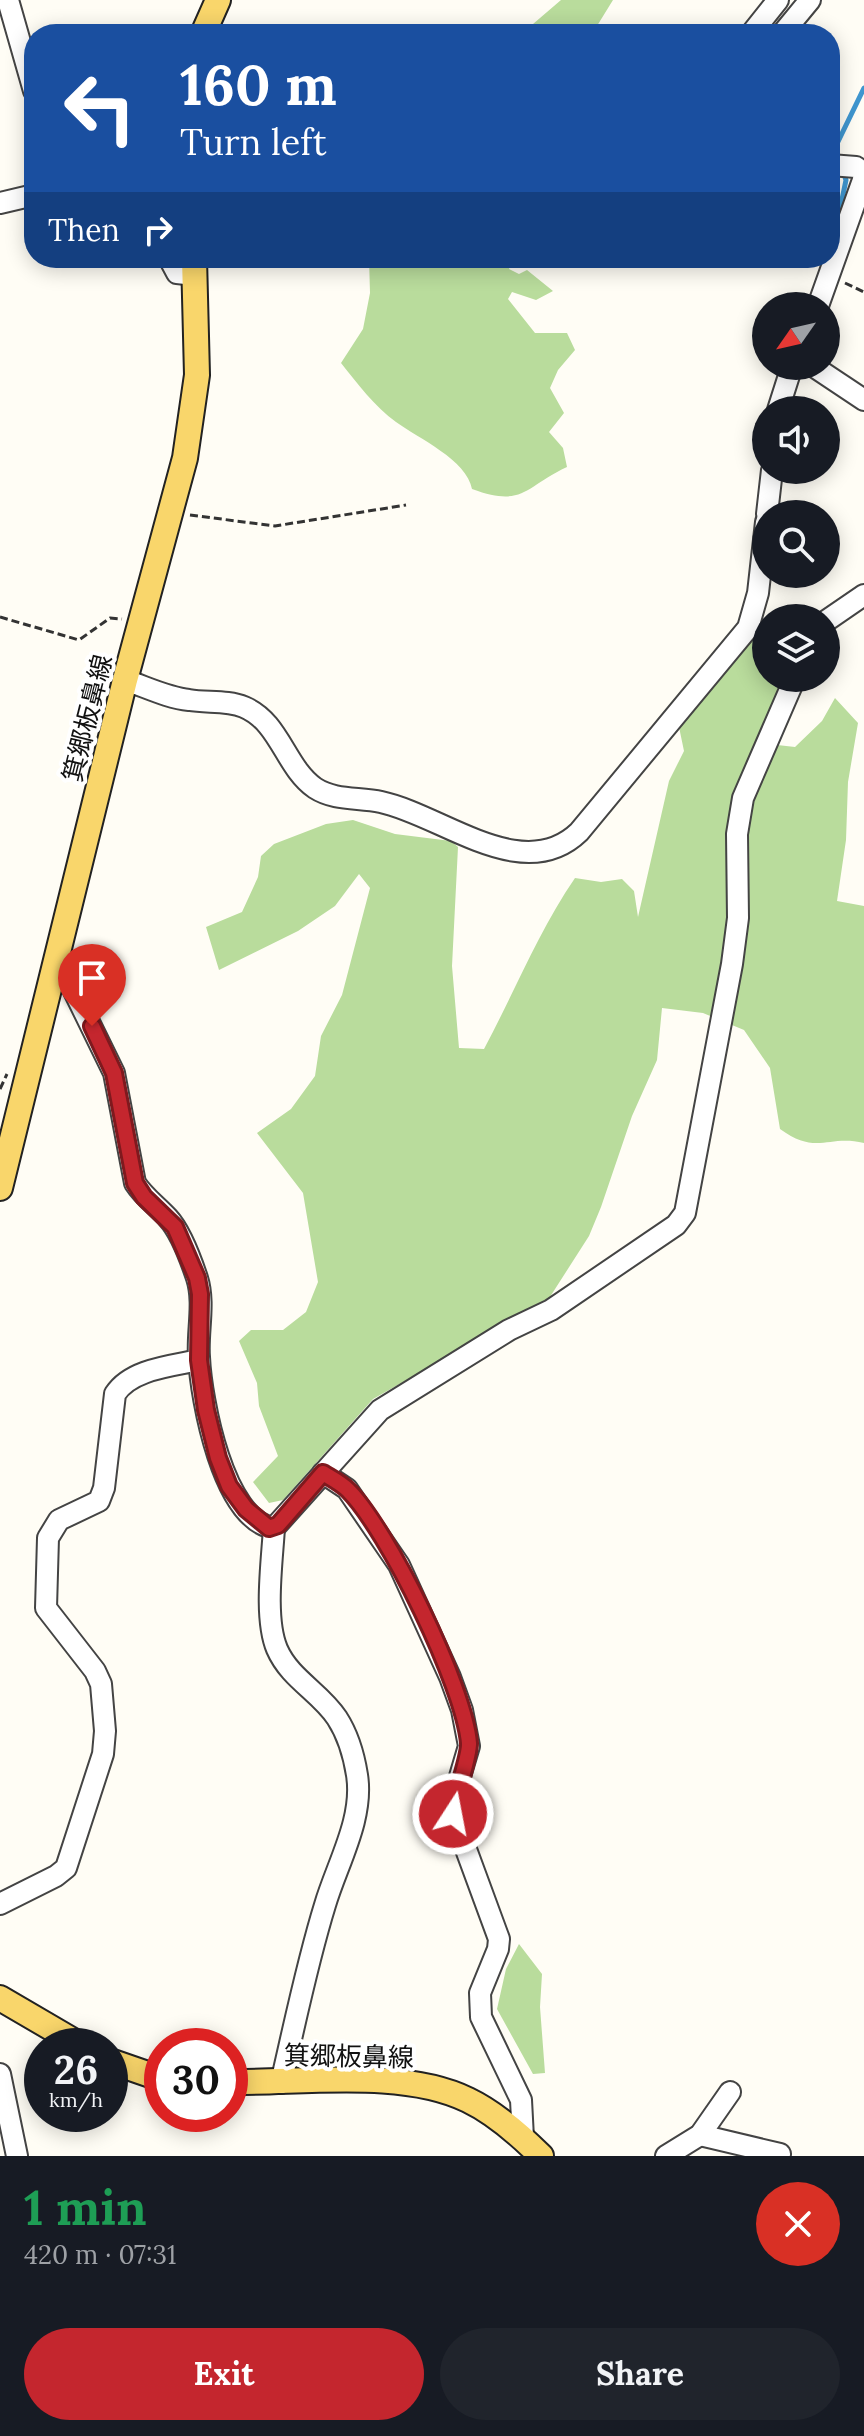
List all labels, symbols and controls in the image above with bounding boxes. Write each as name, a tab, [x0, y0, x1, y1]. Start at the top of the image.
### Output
text: 160 m	[180, 49, 337, 120]
icon: left	[48, 56, 152, 160]
text: Turn left	[180, 119, 327, 165]
icon: right	[136, 208, 180, 252]
text: Then	[48, 211, 120, 249]
north arrow	[752, 292, 840, 380]
map controls	[752, 292, 840, 692]
button: sound	[752, 396, 840, 484]
button: search	[752, 500, 840, 588]
button: layers	[752, 604, 840, 692]
street label: 箕郷板鼻線	[55, 651, 119, 785]
pin	[58, 944, 126, 1026]
icon: arrive	[70, 956, 114, 1000]
position arrow	[411, 1772, 495, 1856]
speed limit sign: 30	[144, 2028, 248, 2132]
street label: 箕郷板鼻線	[284, 2038, 414, 2074]
text: 26	[54, 2044, 98, 2095]
text: km/h	[49, 2087, 103, 2112]
text: 1 min	[24, 2177, 147, 2238]
button: close	[756, 2182, 840, 2266]
text: 420 m · 07:31	[24, 2238, 176, 2271]
button: Exit	[24, 2328, 424, 2420]
button: Share	[440, 2328, 840, 2420]

